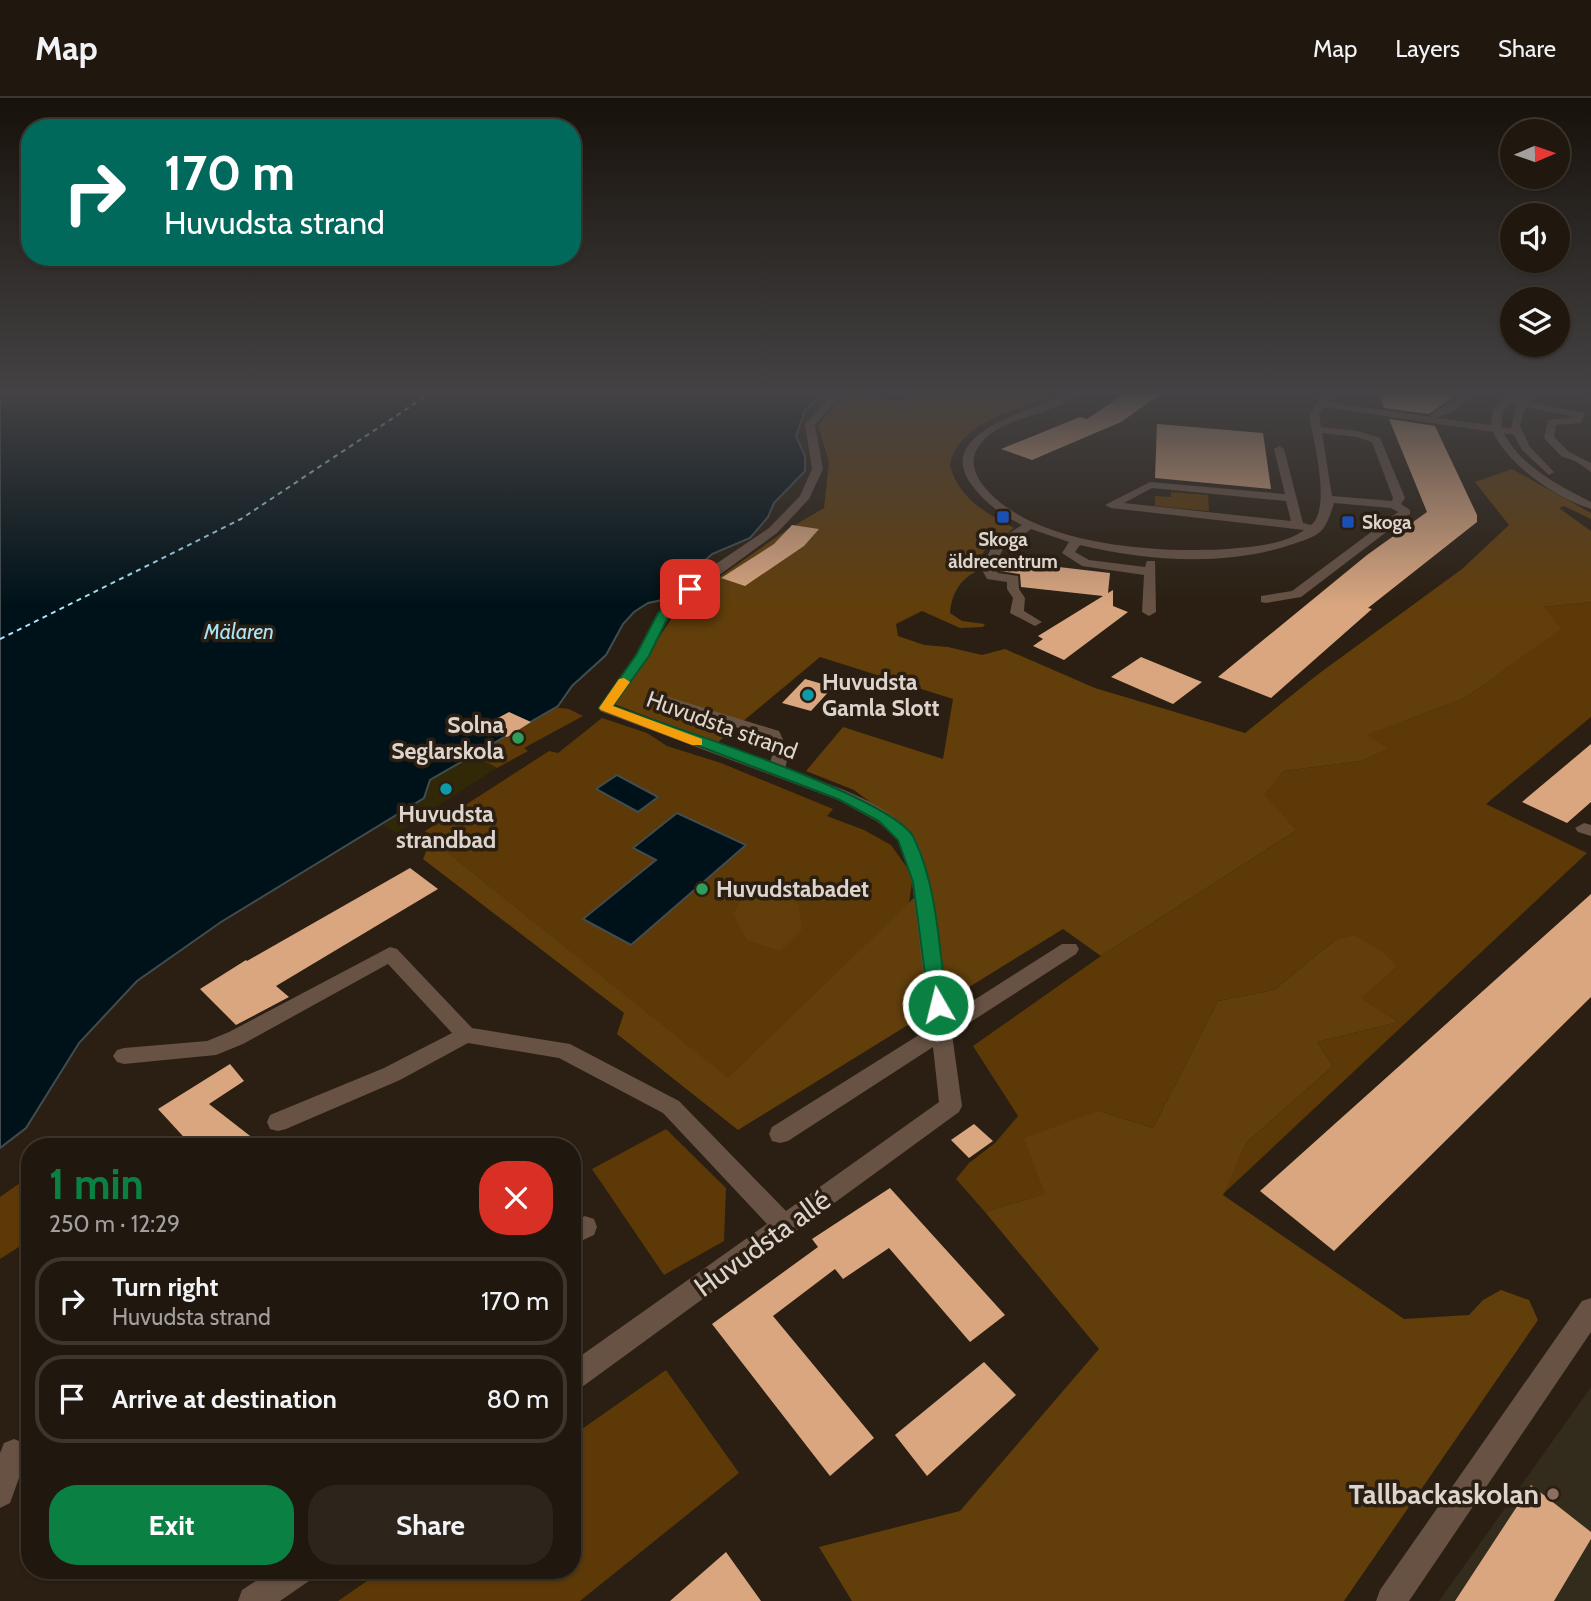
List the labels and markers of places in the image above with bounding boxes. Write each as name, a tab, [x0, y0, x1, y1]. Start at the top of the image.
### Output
marker: Skoga äldrecentrum	[995, 509, 1011, 525]
place label: Skoga	[1362, 511, 1412, 534]
marker: Skoga	[1340, 514, 1356, 530]
place label: Skoga äldrecentrum	[948, 528, 1058, 573]
pin	[660, 559, 720, 619]
place label: Huvudsta Gamla Slott	[822, 668, 939, 722]
marker: Huvudsta Gamla Slott	[800, 687, 816, 703]
place label: Solna Seglarskola	[391, 711, 505, 765]
marker: Solna Seglarskola	[510, 730, 526, 746]
marker: Huvudsta strandbad	[438, 781, 454, 797]
place label: Huvudsta strandbad	[396, 800, 496, 854]
place label: Huvudstabadet	[716, 875, 869, 903]
marker: Huvudstabadet	[694, 881, 710, 897]
place label: Tallbackaskolan	[1349, 1477, 1539, 1511]
marker: Tallbackaskolan	[1545, 1486, 1561, 1502]

